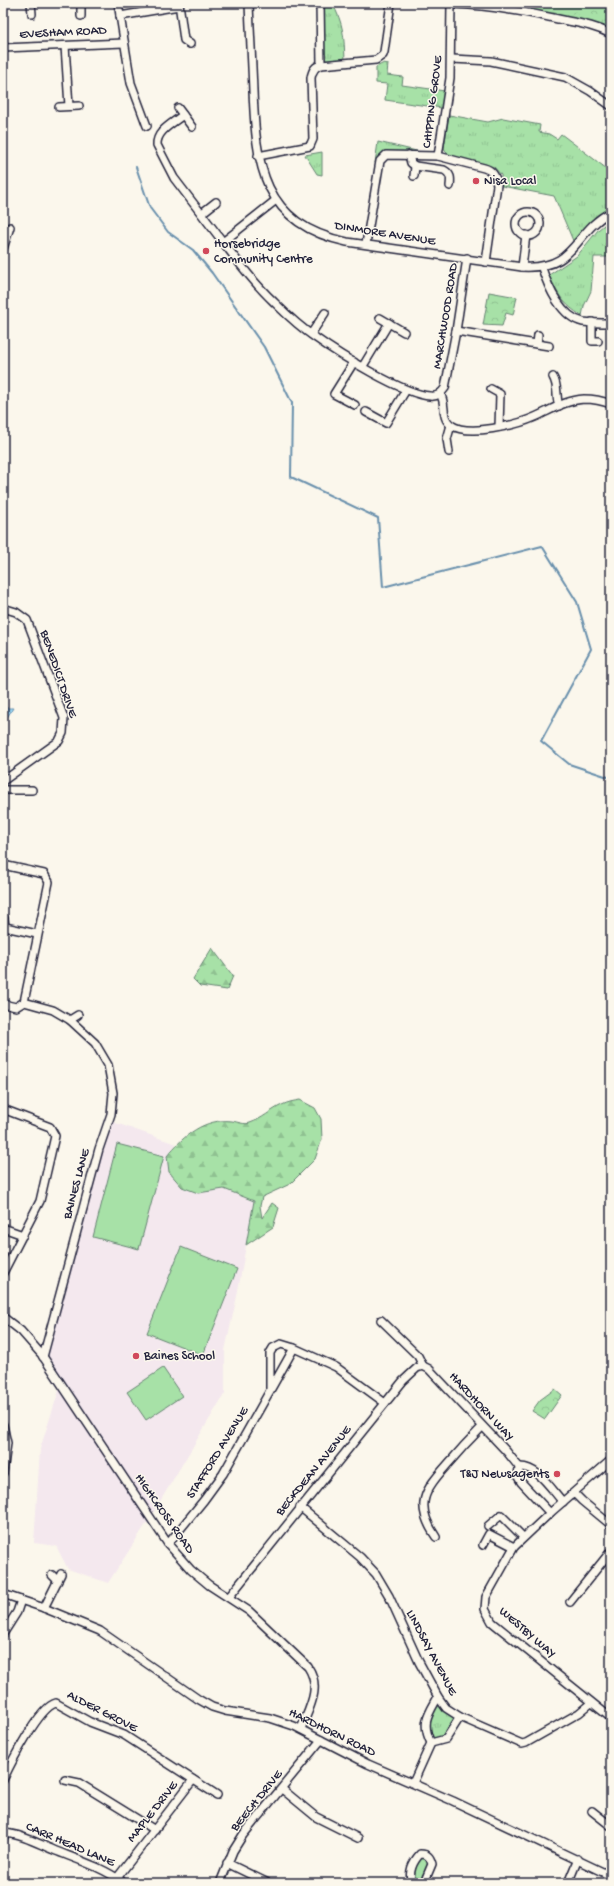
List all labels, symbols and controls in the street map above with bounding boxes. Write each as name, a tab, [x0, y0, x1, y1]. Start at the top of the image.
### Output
street label: EVESHAM ROAD	[19, 23, 108, 43]
street label: CHIPPING GROVE	[420, 54, 446, 149]
place label: Nisa Local	[484, 174, 537, 189]
marker: Nisa Local	[471, 176, 481, 186]
street label: DINMORE AVENUE	[332, 218, 437, 250]
place label: Horsebridge Community Centre	[214, 237, 313, 267]
marker: Horsebridge Community Centre	[201, 246, 211, 256]
street label: MARCHWOOD ROAD	[430, 261, 462, 370]
street label: BENEDICT DRIVE	[36, 627, 80, 721]
street label: BAINES LANE	[60, 1146, 94, 1222]
place label: Baines School	[143, 1349, 215, 1364]
marker: Baines School	[131, 1351, 141, 1361]
street label: HARDHORN WAY	[445, 1369, 517, 1445]
street label: STAFFORD AVENUE	[184, 1404, 253, 1502]
street label: BECKDEAN AVENUE	[272, 1422, 356, 1520]
place label: T&J Newsagents	[459, 1467, 550, 1482]
marker: T&J Newsagents	[552, 1469, 562, 1479]
street label: HIGHCROSS ROAD	[131, 1471, 197, 1557]
street label: WESTBY WAY	[495, 1604, 559, 1662]
street label: LINDSAY AVENUE	[402, 1608, 460, 1699]
street label: ALDER GROVE	[64, 1688, 141, 1737]
street label: HARDHORN ROAD	[286, 1705, 378, 1761]
street label: BEECH DRIVE	[227, 1767, 287, 1835]
street label: MAPLE DRIVE	[124, 1778, 182, 1846]
street label: CARR HEAD LANE	[23, 1820, 118, 1871]

